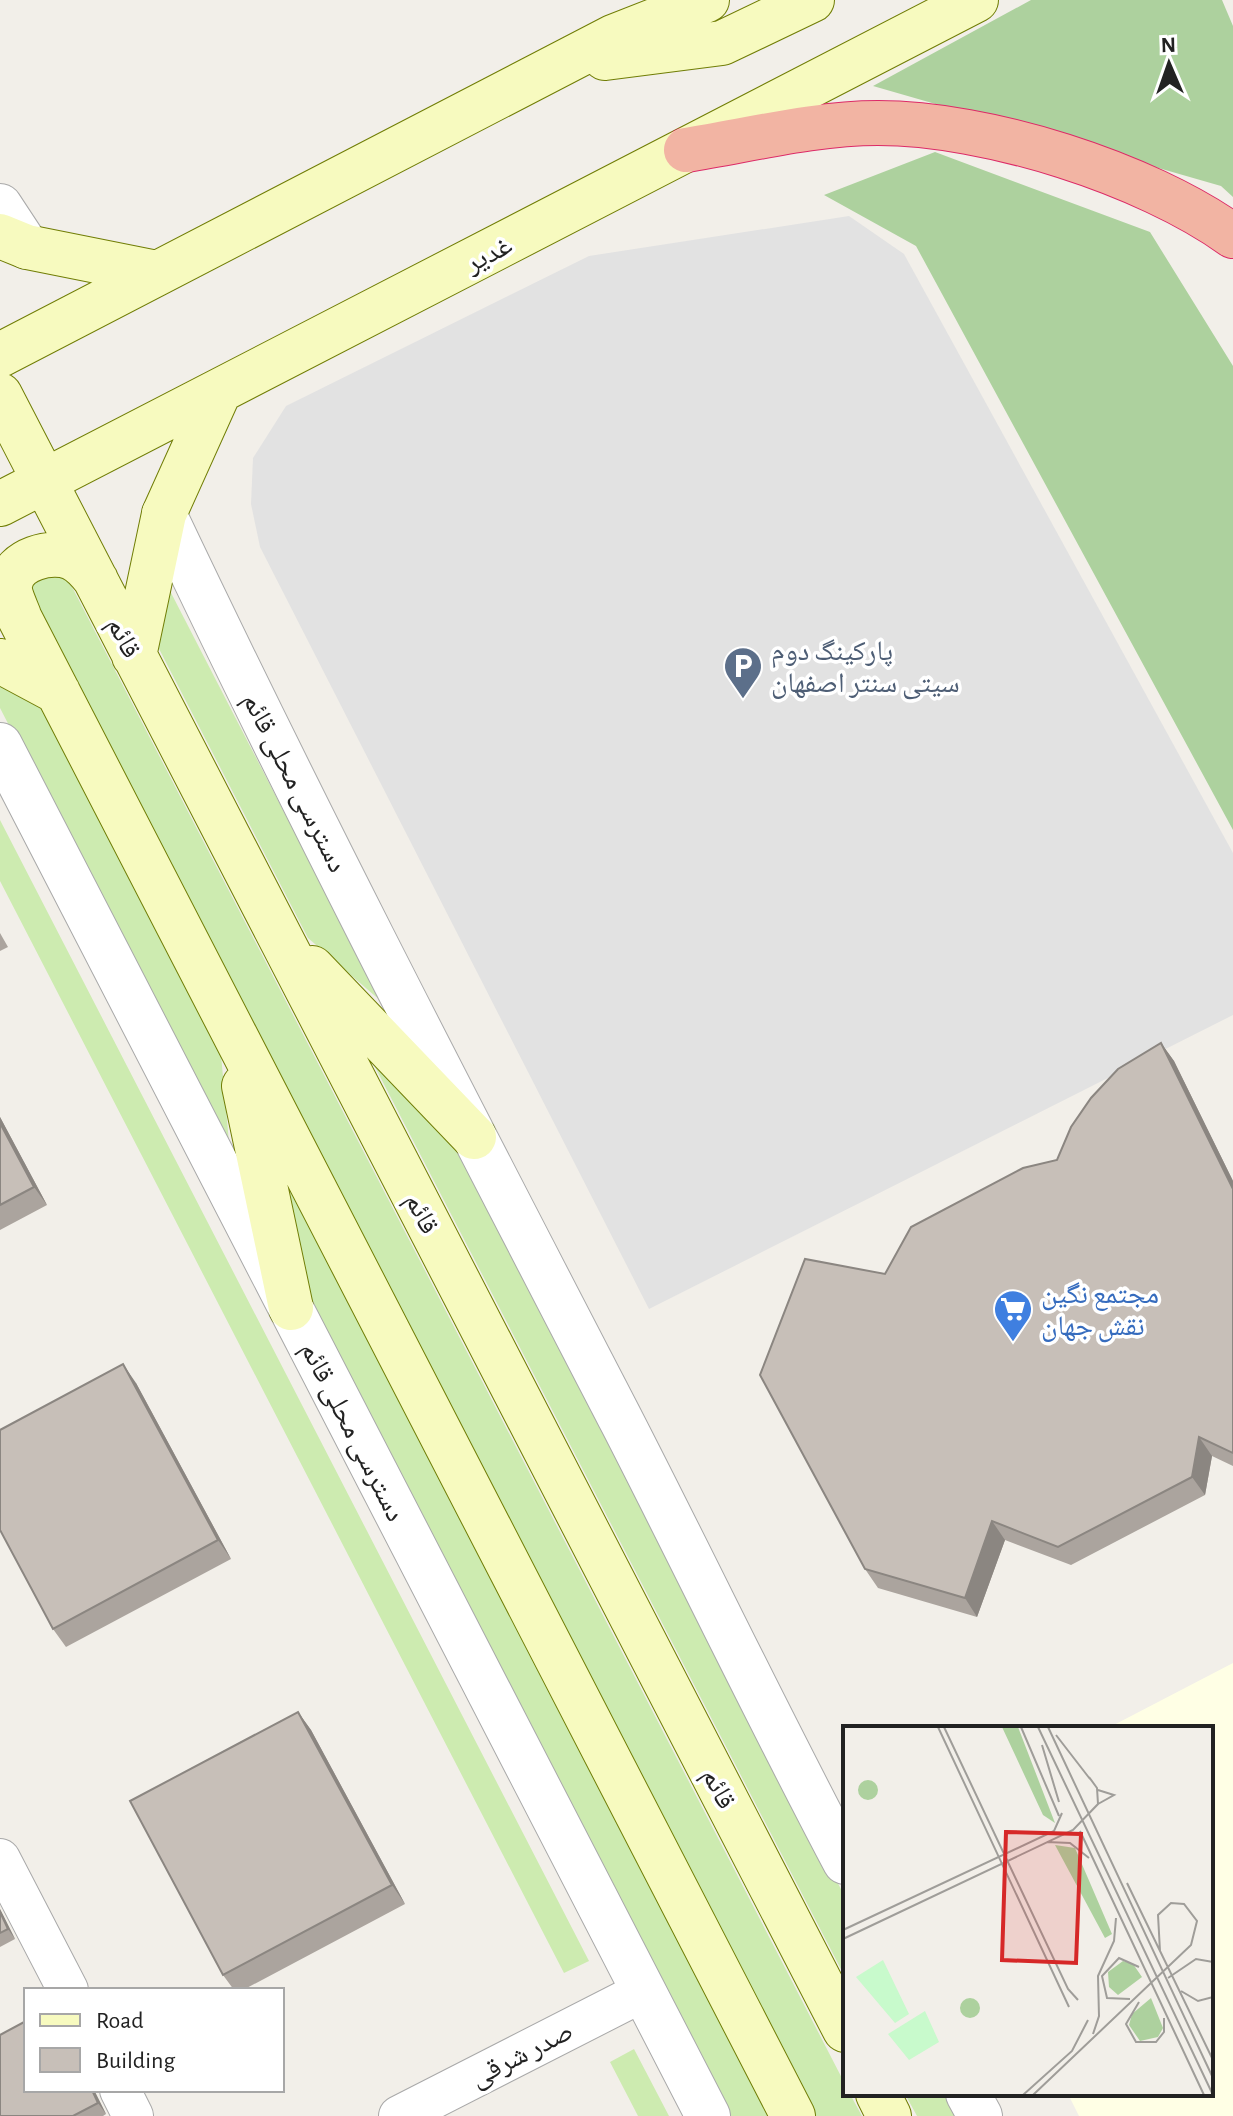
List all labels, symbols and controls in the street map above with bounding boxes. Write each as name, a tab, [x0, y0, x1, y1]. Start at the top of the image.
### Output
north arrow	[1129, 24, 1209, 104]
text: N	[1160, 34, 1176, 56]
street label: غدیر	[460, 231, 517, 279]
street label: قائم	[99, 613, 145, 664]
place label: پارکینگ دوم سیتی سنتر اصفهان	[771, 638, 960, 700]
parking icon: پارکینگ دوم سیتی سنتر اصفهان	[722, 645, 764, 700]
street label: دسترسی محلی قائم	[234, 689, 351, 878]
street label: قائم	[397, 1189, 443, 1240]
place label: مجتمع نگین نقش جهان	[1041, 1281, 1159, 1343]
supermarket icon: مجتمع نگین نقش جهان	[992, 1288, 1034, 1343]
street label: دسترسی محلی قائم	[292, 1338, 409, 1527]
inset map	[843, 1726, 1213, 2096]
street label: قائم	[694, 1764, 740, 1815]
legend	[24, 1988, 284, 2092]
text: Road	[96, 2009, 144, 2033]
street label: صدر شرقی	[466, 2017, 579, 2094]
text: Building	[96, 2049, 175, 2073]

